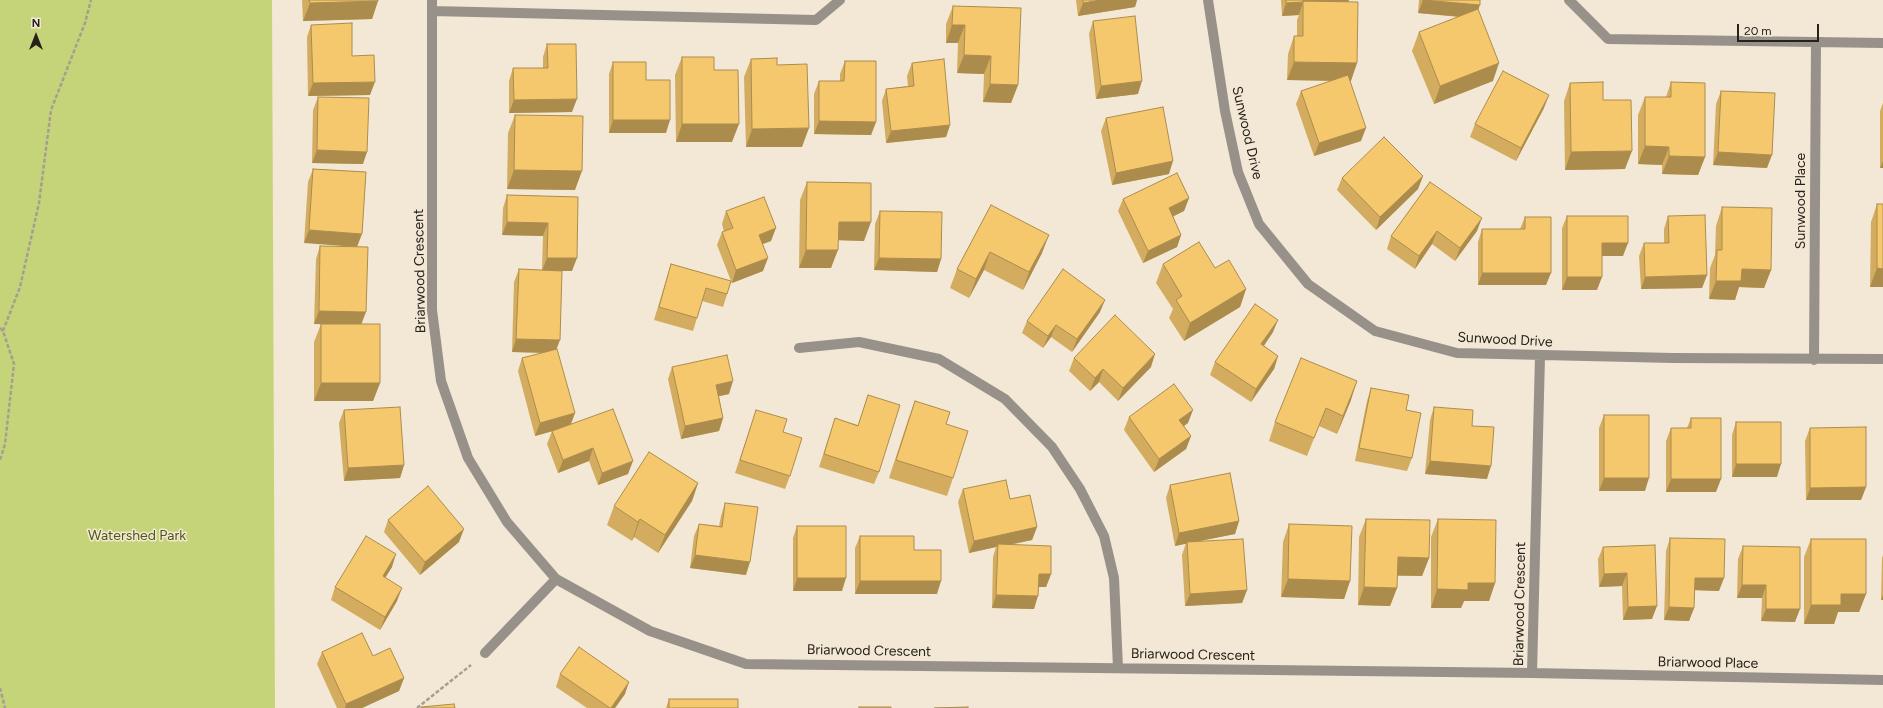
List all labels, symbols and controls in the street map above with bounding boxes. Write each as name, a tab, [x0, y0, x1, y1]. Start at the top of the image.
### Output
north arrow	[16, 16, 56, 56]
scale bar	[1739, 16, 1821, 42]
text: N	[32, 17, 40, 30]
text: 20 m	[1744, 24, 1772, 38]
street label: Sunwood Drive	[1228, 85, 1266, 181]
street label: Sunwood Place	[1793, 153, 1809, 249]
street label: Briarwood Crescent	[411, 209, 429, 333]
street label: Sunwood Drive	[1457, 329, 1553, 351]
park label: Watershed Park	[88, 528, 186, 544]
street label: Briarwood Crescent	[1511, 542, 1529, 666]
street label: Briarwood Crescent	[807, 642, 931, 660]
street label: Briarwood Crescent	[1131, 646, 1255, 664]
street label: Briarwood Place	[1658, 654, 1758, 672]

